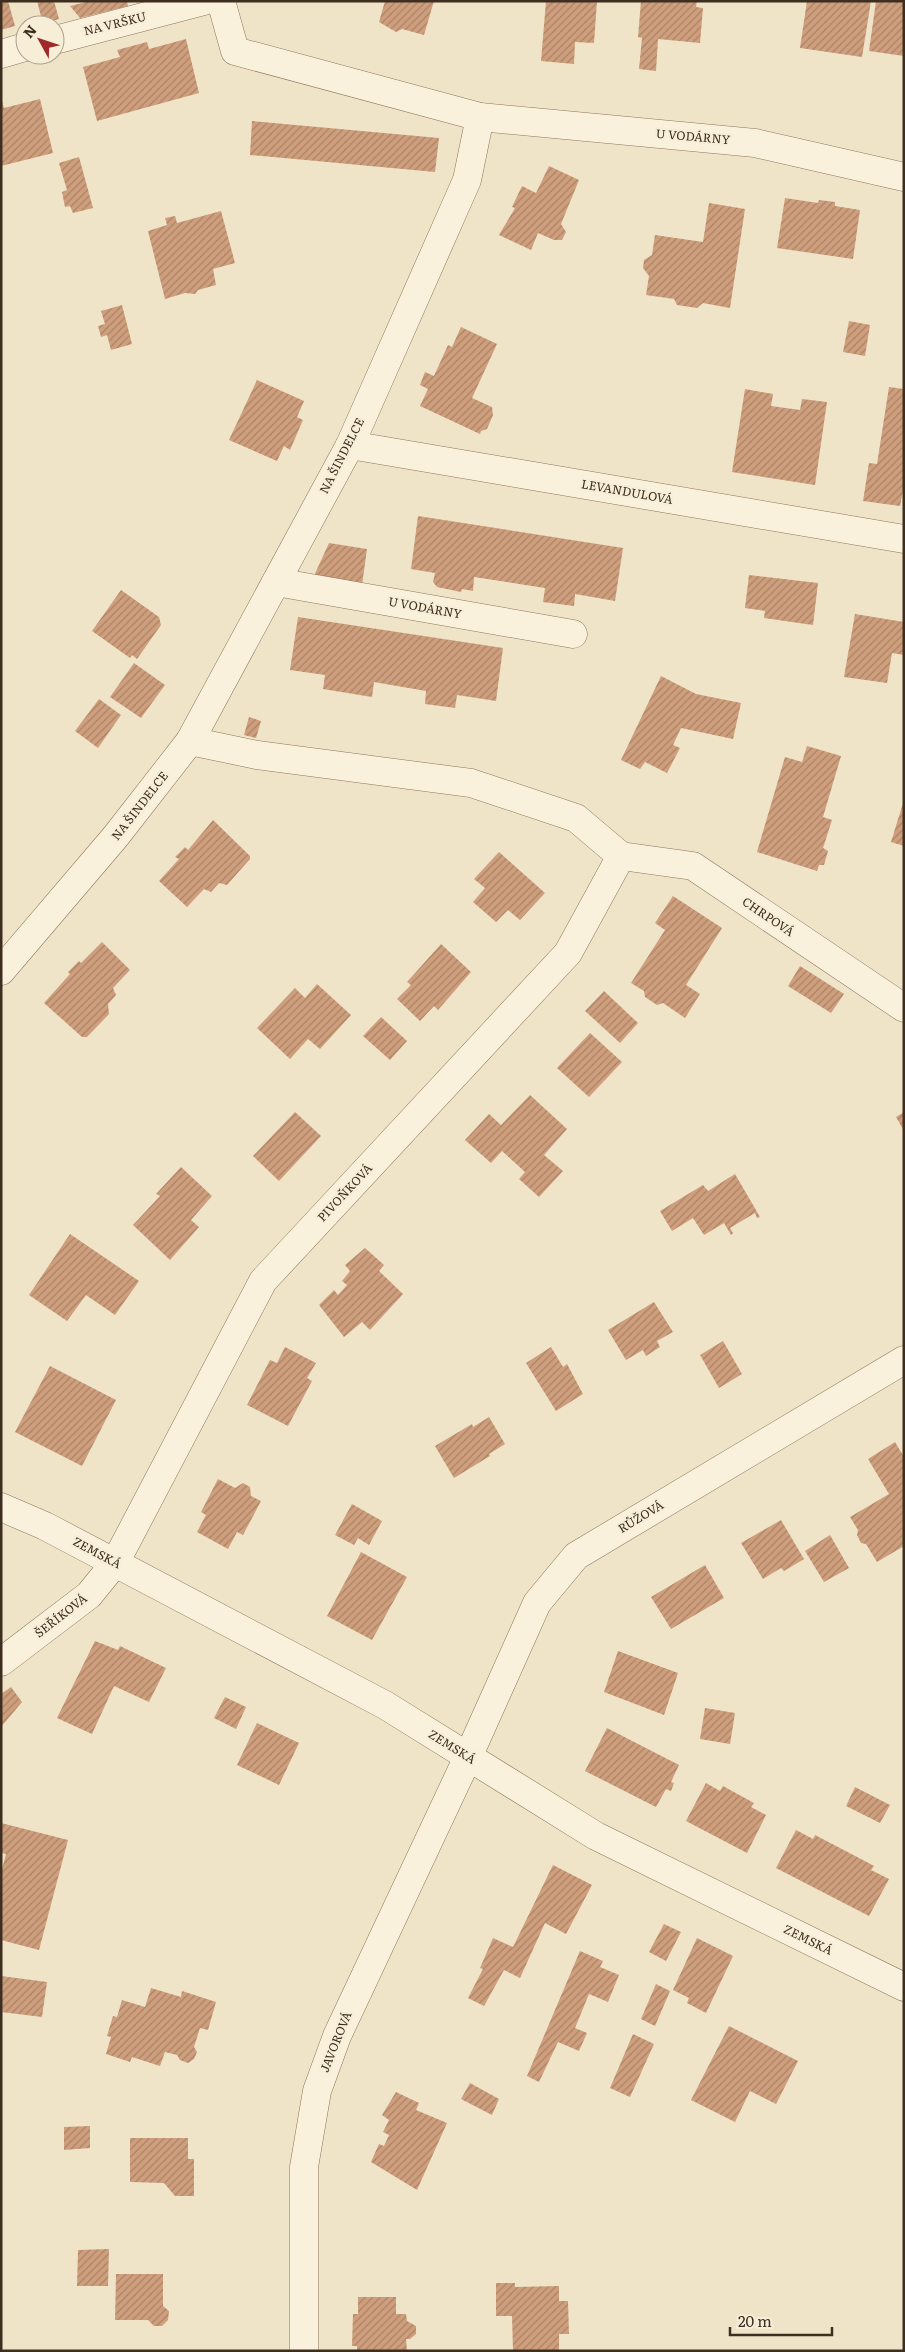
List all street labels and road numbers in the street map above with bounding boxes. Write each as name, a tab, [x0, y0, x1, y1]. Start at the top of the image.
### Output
street label: NA VRŠKU	[82, 7, 148, 39]
street label: U VODÁRNY	[655, 124, 731, 148]
street label: NA ŠINDELCE	[314, 414, 368, 497]
street label: LEVANDULOVÁ	[580, 474, 675, 508]
street label: U VODÁRNY	[387, 592, 464, 622]
street label: NA ŠINDELCE	[107, 767, 172, 844]
street label: CHRPOVÁ	[739, 892, 798, 940]
street label: PIVOŇKOVÁ	[313, 1159, 376, 1225]
street label: RŮŽOVÁ	[614, 1495, 667, 1537]
street label: ZEMSKÁ	[70, 1532, 125, 1572]
street label: ŠEŘÍKOVÁ	[30, 1589, 90, 1641]
street label: ZEMSKÁ	[425, 1725, 480, 1768]
street label: ZEMSKÁ	[781, 1919, 836, 1959]
street label: JAVOROVÁ	[315, 2008, 356, 2075]

